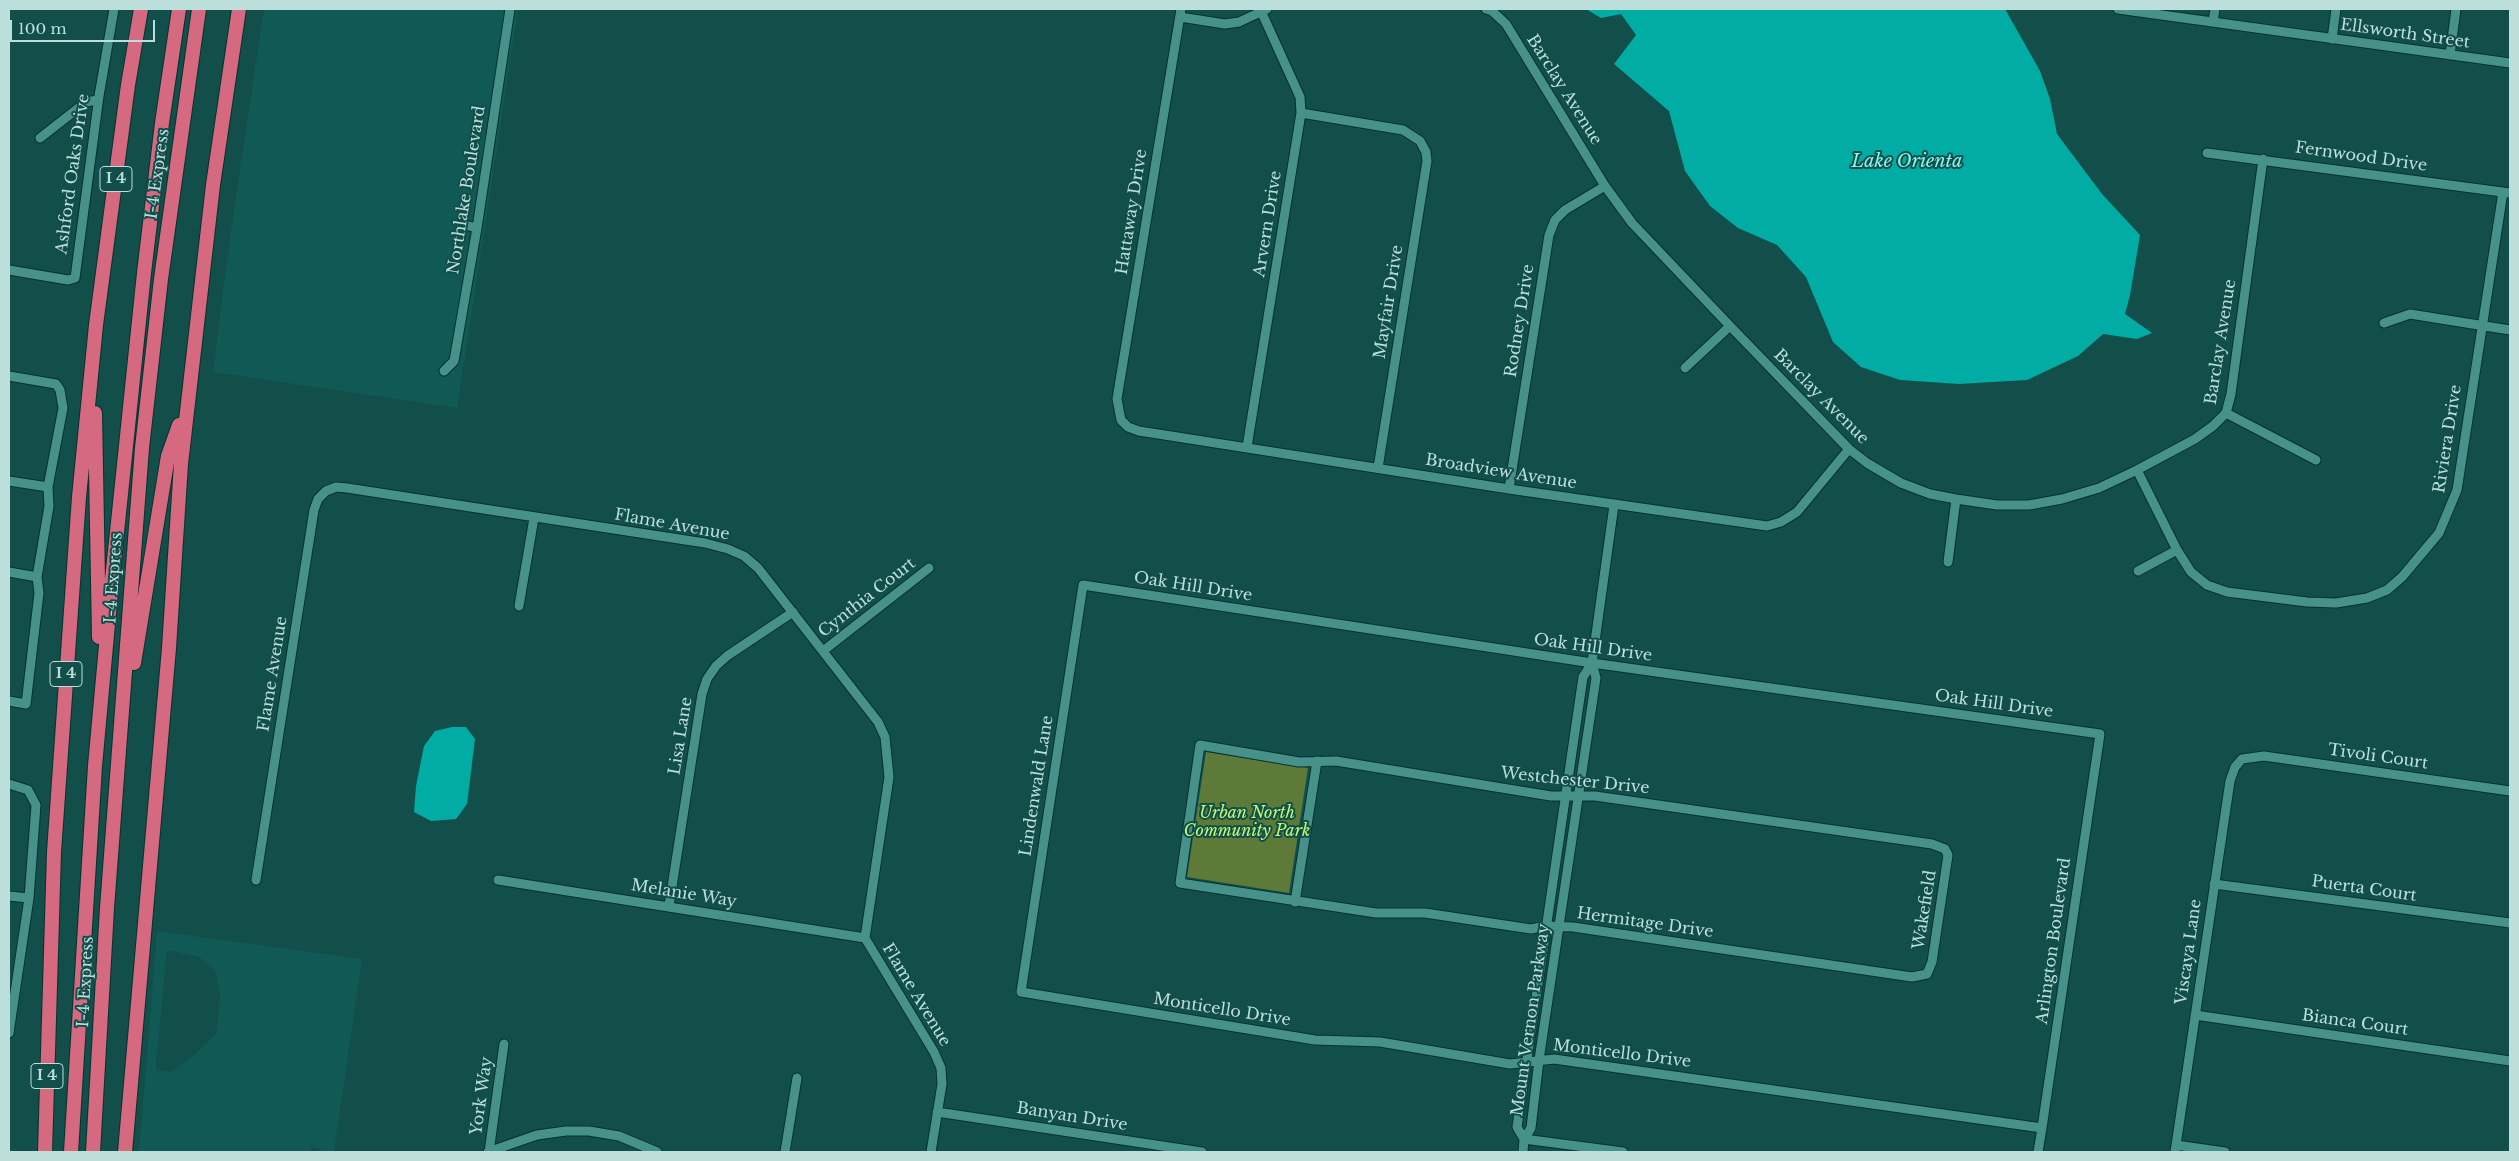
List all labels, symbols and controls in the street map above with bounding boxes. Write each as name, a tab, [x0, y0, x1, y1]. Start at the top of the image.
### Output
scale bar	[12, 10, 158, 42]
street label: Ellsworth Street	[2339, 15, 2471, 53]
text: 100 m	[18, 19, 67, 38]
street label: Barclay Avenue	[1522, 31, 1606, 149]
street label: Ashford Oaks Drive	[52, 93, 94, 255]
street label: Northlake Boulevard	[444, 104, 490, 276]
street label: I-4 Express	[142, 128, 174, 220]
street label: Fernwood Drive	[2294, 138, 2428, 176]
street label: Hattaway Drive	[1113, 148, 1151, 276]
water label: Lake Orienta	[1852, 151, 1962, 173]
road number: I 4	[100, 166, 132, 192]
street label: Arvern Drive	[1250, 169, 1286, 279]
street label: Mayfair Drive	[1371, 244, 1407, 360]
street label: Rodney Drive	[1502, 263, 1538, 379]
street label: Barclay Avenue	[2202, 278, 2240, 406]
street label: Barclay Avenue	[1769, 345, 1873, 449]
street label: Riviera Drive	[2430, 384, 2466, 494]
street label: Broadview Avenue	[1424, 451, 1578, 493]
street label: Flame Avenue	[613, 505, 731, 545]
street label: I-4 Express	[101, 532, 127, 624]
street label: Cynthia Court	[815, 554, 919, 642]
street label: Oak Hill Drive	[1133, 568, 1253, 606]
street label: Flame Avenue	[254, 615, 292, 733]
street label: Oak Hill Drive	[1533, 630, 1653, 666]
road number: I 4	[50, 662, 82, 686]
street label: Oak Hill Drive	[1934, 686, 2054, 722]
street label: Lisa Lane	[665, 696, 697, 776]
street label: Lindenwald Lane	[1016, 714, 1058, 858]
street label: Tivoli Court	[2327, 740, 2429, 774]
street label: Westchester Drive	[1500, 764, 1650, 798]
park label: Urban North Community Park	[1184, 803, 1310, 841]
street label: Arlington Boulevard	[2033, 857, 2075, 1025]
street label: Wakefield	[1909, 869, 1941, 951]
street label: Puerta Court	[2310, 872, 2418, 906]
street label: Melanie Way	[630, 876, 738, 912]
street label: Viscaya Lane	[2172, 898, 2206, 1006]
street label: Hermitage Drive	[1575, 904, 1715, 942]
street label: Mount Vernon Parkway	[1508, 922, 1554, 1118]
street label: I-4 Express	[74, 936, 98, 1028]
street label: Flame Avenue	[878, 940, 954, 1050]
street label: Monticello Drive	[1152, 990, 1292, 1030]
street label: Bianca Court	[2301, 1006, 2409, 1040]
street label: Monticello Drive	[1552, 1036, 1692, 1072]
street label: York Way	[467, 1056, 497, 1136]
road number: I 4	[31, 1064, 63, 1088]
street label: Banyan Drive	[1015, 1099, 1129, 1135]

